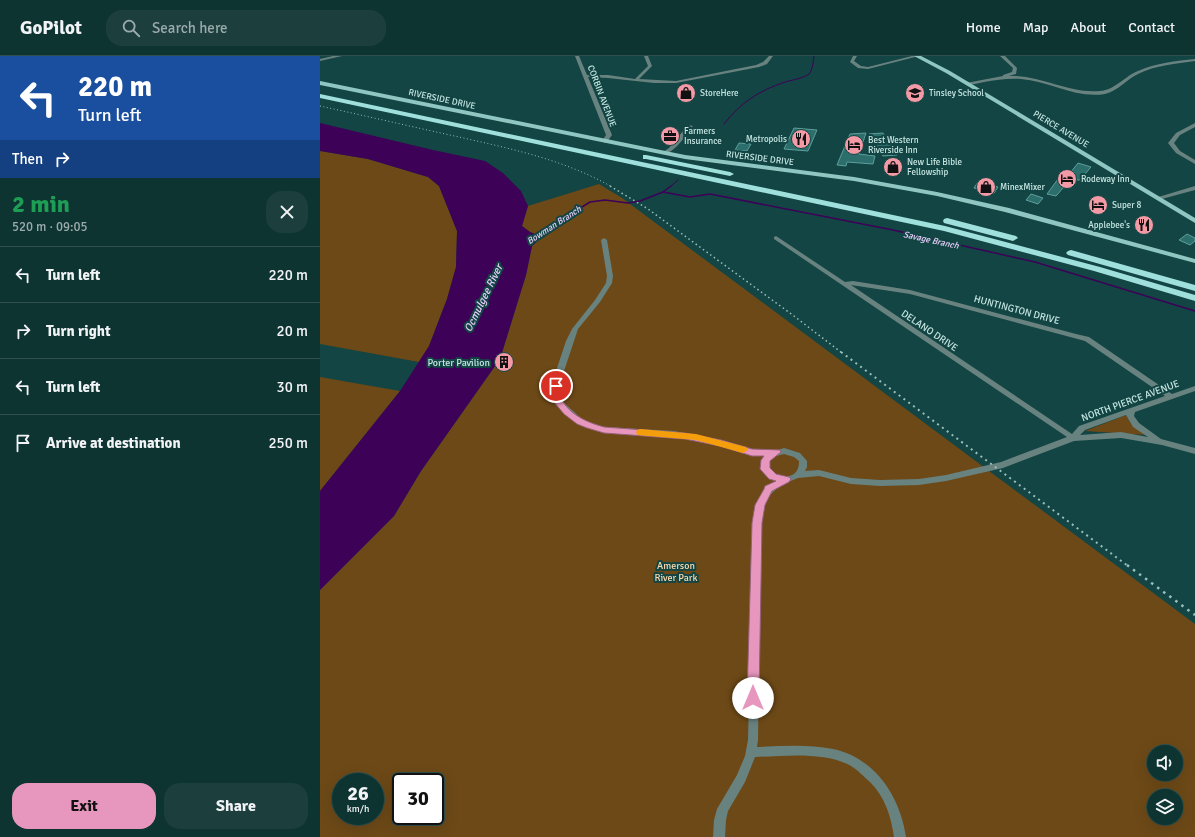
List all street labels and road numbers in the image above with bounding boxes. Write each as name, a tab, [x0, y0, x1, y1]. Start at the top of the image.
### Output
street label: CORBIN AVENUE	[585, 64, 618, 129]
street label: RIVERSIDE DRIVE	[407, 87, 476, 112]
street label: PIERCE AVENUE	[1031, 108, 1091, 150]
street label: RIVERSIDE DRIVE	[725, 149, 795, 168]
street label: HUNTINGTON DRIVE	[973, 293, 1061, 327]
street label: DELANO DRIVE	[899, 307, 960, 354]
street label: NORTH PIERCE AVENUE	[1080, 378, 1181, 424]

